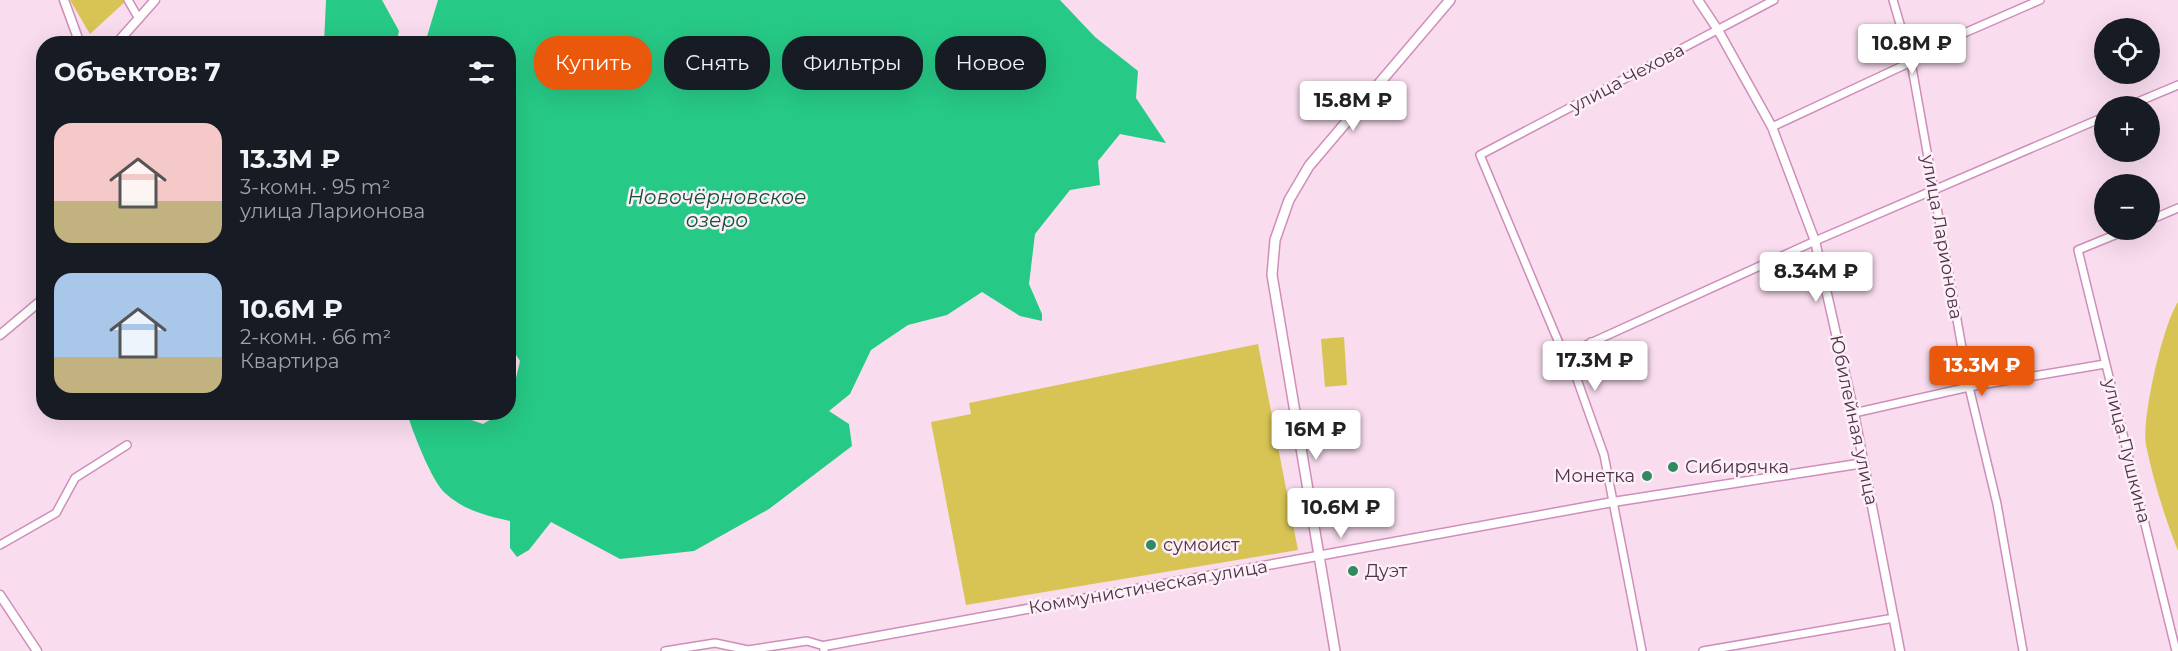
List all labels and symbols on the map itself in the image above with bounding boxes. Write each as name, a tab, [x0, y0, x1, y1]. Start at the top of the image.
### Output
pin: 10.8M ₽	[1857, 24, 1967, 75]
street label: улица Чехова	[1565, 39, 1688, 118]
pin: 15.8M ₽	[1298, 81, 1408, 132]
street label: улица Ларионова	[1917, 152, 1967, 321]
water label: Новочёрновское озеро	[627, 185, 807, 232]
pin: 8.34M ₽	[1761, 252, 1871, 303]
street label: Юбилейная улица	[1825, 333, 1883, 507]
pin: 17.3M ₽	[1540, 341, 1650, 392]
pin: 13.3M ₽	[1927, 346, 2037, 397]
street label: улица Пушкина	[2098, 376, 2156, 525]
pin: 16M ₽	[1274, 410, 1358, 461]
place label: Сибирячка	[1685, 456, 1789, 478]
marker: Сибирячка	[1666, 460, 1680, 474]
place label: Монетка	[1554, 465, 1635, 487]
marker: Монетка	[1640, 469, 1654, 483]
pin: 10.6M ₽	[1286, 488, 1396, 539]
place label: сумоист	[1163, 534, 1240, 556]
marker: сумоист	[1144, 538, 1158, 552]
street label: Коммунистическая улица	[1027, 555, 1269, 619]
place label: Дуэт	[1365, 560, 1408, 582]
marker: Дуэт	[1346, 564, 1360, 578]

